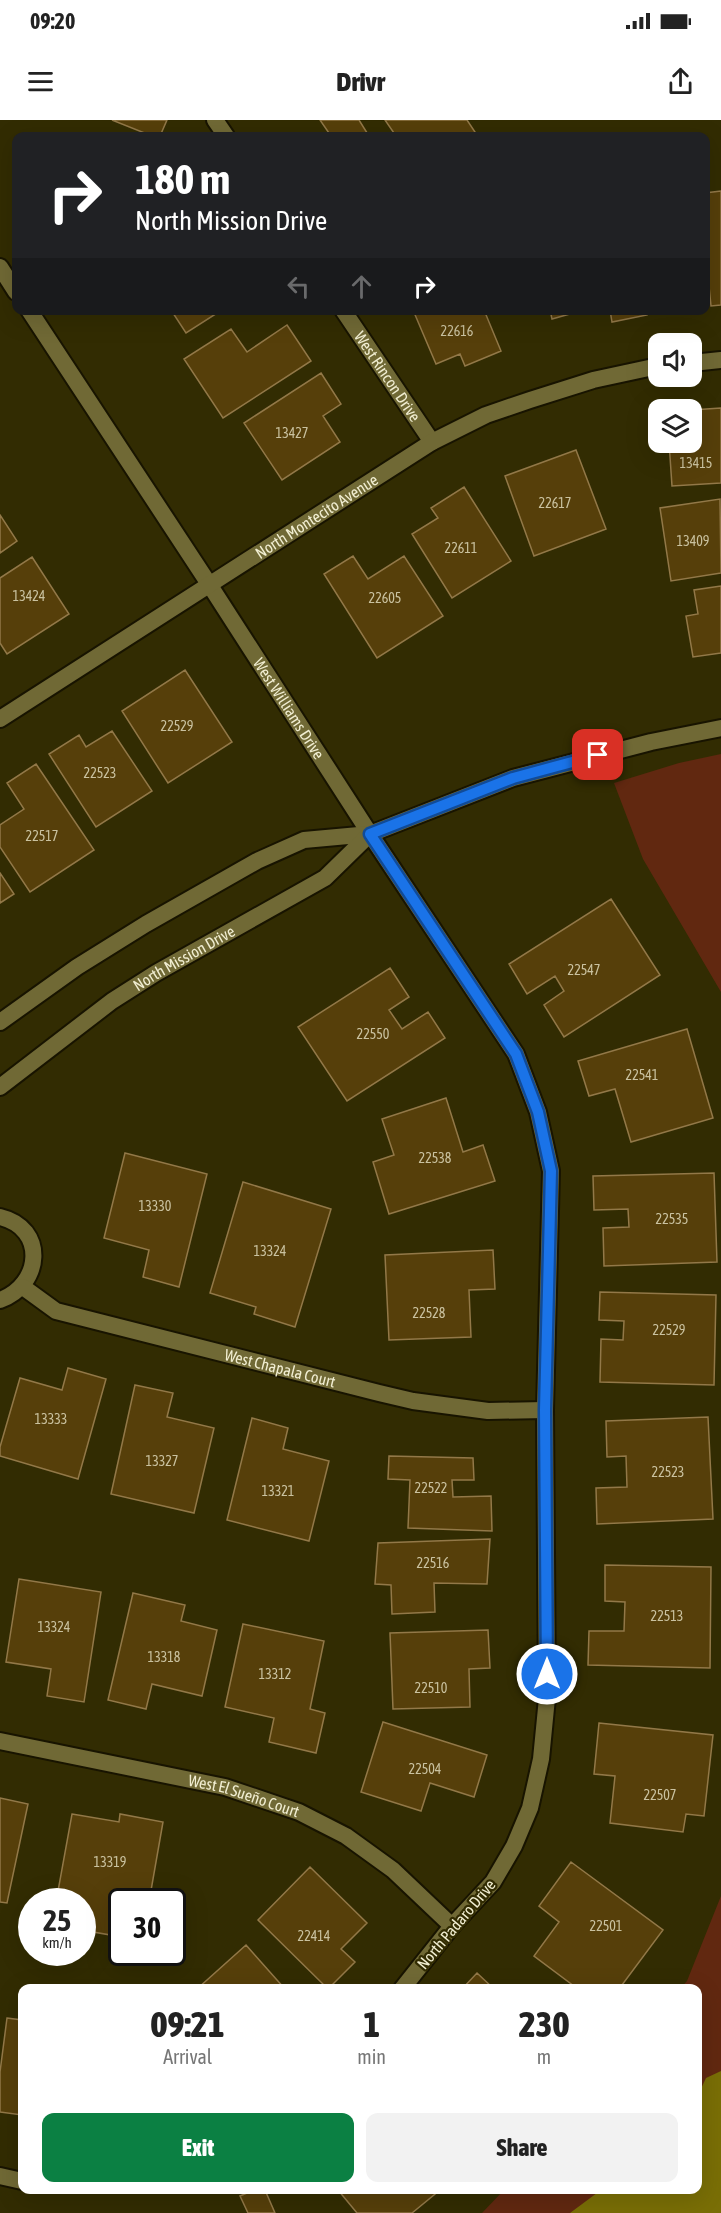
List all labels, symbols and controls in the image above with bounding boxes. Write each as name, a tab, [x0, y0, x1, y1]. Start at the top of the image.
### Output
text: 09:20	[30, 8, 75, 34]
icon: menu	[24, 65, 57, 98]
icon: share	[664, 65, 697, 98]
text: Drivr	[336, 66, 385, 97]
text: 180 m	[135, 155, 230, 203]
icon: right	[36, 156, 114, 234]
text: North Mission Drive	[135, 205, 327, 236]
icon: left	[282, 270, 315, 303]
icon: ahead	[345, 270, 378, 303]
icon: right	[408, 270, 441, 303]
house number: 22616	[441, 323, 474, 339]
street label: West Rincon Drive	[351, 328, 424, 425]
map controls	[648, 333, 702, 453]
button: sound	[648, 333, 702, 387]
button: layers	[648, 399, 702, 453]
house number: 13427	[276, 425, 308, 441]
house number: 13415	[680, 455, 712, 471]
street label: North Montecito Avenue	[252, 470, 381, 562]
house number: 22617	[539, 495, 571, 511]
house number: 13409	[677, 533, 709, 549]
house number: 22611	[445, 540, 477, 556]
house number: 13424	[13, 588, 46, 604]
house number: 22605	[369, 590, 401, 606]
street label: West Williams Drive	[250, 655, 328, 762]
house number: 22529	[161, 718, 193, 734]
pin	[572, 729, 623, 780]
icon: arrive	[581, 738, 614, 771]
house number: 22523	[84, 765, 116, 781]
house number: 22517	[26, 828, 58, 844]
street label: North Mission Drive	[130, 922, 238, 994]
house number: 22547	[568, 962, 600, 978]
house number: 22550	[357, 1026, 390, 1042]
house number: 22541	[626, 1067, 658, 1083]
house number: 22538	[419, 1150, 452, 1166]
house number: 13330	[139, 1198, 172, 1214]
house number: 22535	[656, 1211, 688, 1227]
house number: 13324	[254, 1243, 287, 1259]
house number: 22528	[413, 1305, 446, 1321]
house number: 22529	[653, 1322, 685, 1338]
street label: West Chapala Court	[223, 1345, 338, 1391]
house number: 13333	[35, 1411, 67, 1427]
house number: 13327	[146, 1453, 178, 1469]
house number: 22523	[652, 1464, 684, 1480]
house number: 22522	[415, 1480, 447, 1496]
house number: 13321	[262, 1483, 294, 1499]
house number: 22516	[417, 1555, 450, 1571]
house number: 22513	[651, 1608, 683, 1624]
house number: 13324	[38, 1619, 71, 1635]
position arrow	[515, 1642, 579, 1706]
house number: 13318	[148, 1649, 181, 1665]
house number: 13312	[259, 1666, 291, 1682]
house number: 22510	[415, 1680, 448, 1696]
house number: 22504	[409, 1761, 442, 1777]
street label: West El Sueño Court	[187, 1771, 302, 1821]
house number: 22507	[644, 1787, 676, 1803]
house number: 13319	[94, 1854, 126, 1870]
street label: North Padaro Drive	[413, 1875, 499, 1973]
speed limit sign: 30	[108, 1888, 186, 1966]
text: 25	[43, 1903, 71, 1937]
house number: 22501	[590, 1918, 622, 1934]
house number: 22414	[298, 1928, 331, 1944]
text: km/h	[42, 1934, 72, 1951]
text: 09:21	[151, 2003, 225, 2045]
text: 1	[363, 2003, 380, 2045]
text: 230	[519, 2003, 569, 2045]
text: Arrival	[163, 2045, 212, 2068]
text: min	[357, 2045, 386, 2068]
text: m	[537, 2045, 551, 2068]
button: Exit	[42, 2113, 354, 2182]
button: Share	[366, 2113, 678, 2182]

